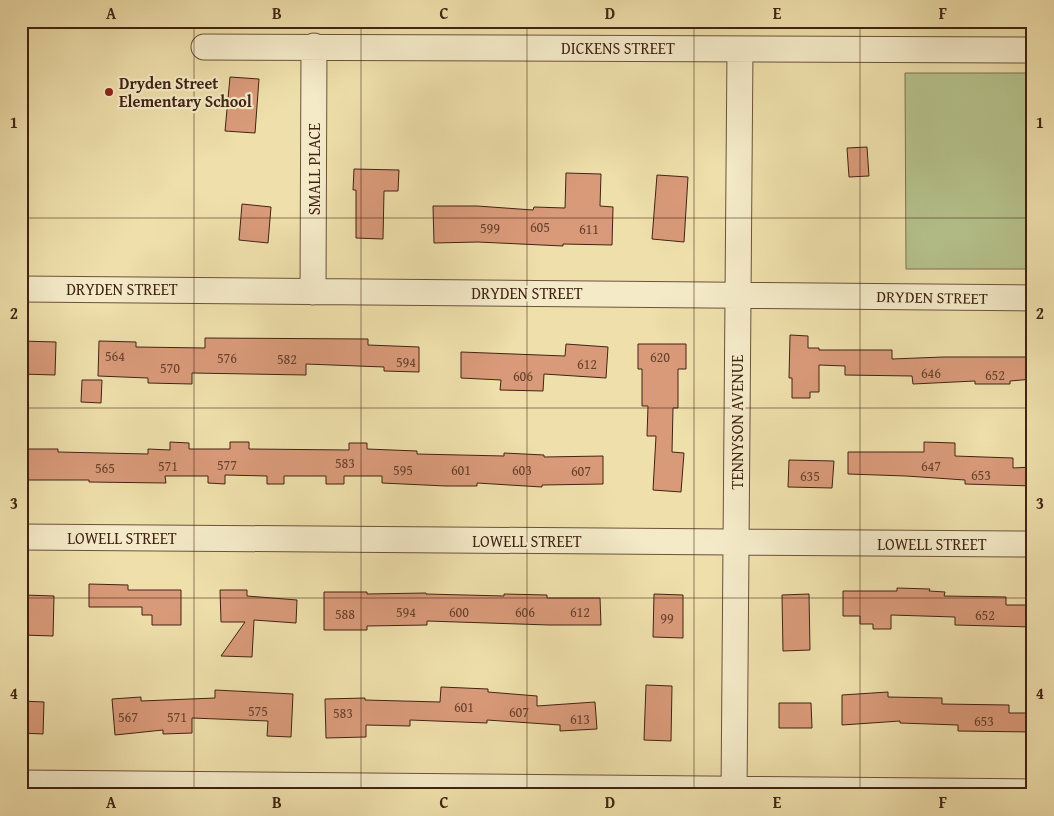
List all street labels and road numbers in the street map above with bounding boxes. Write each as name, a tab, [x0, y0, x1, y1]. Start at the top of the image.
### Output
street label: DICKENS STREET	[561, 36, 675, 60]
street label: SMALL PLACE	[302, 123, 326, 215]
street label: DRYDEN STREET	[66, 277, 178, 301]
street label: DRYDEN STREET	[471, 281, 583, 305]
street label: DRYDEN STREET	[876, 284, 988, 310]
street label: TENNYSON AVENUE	[725, 355, 749, 489]
street label: LOWELL STREET	[67, 526, 177, 550]
street label: LOWELL STREET	[472, 529, 582, 553]
street label: LOWELL STREET	[877, 532, 987, 556]

